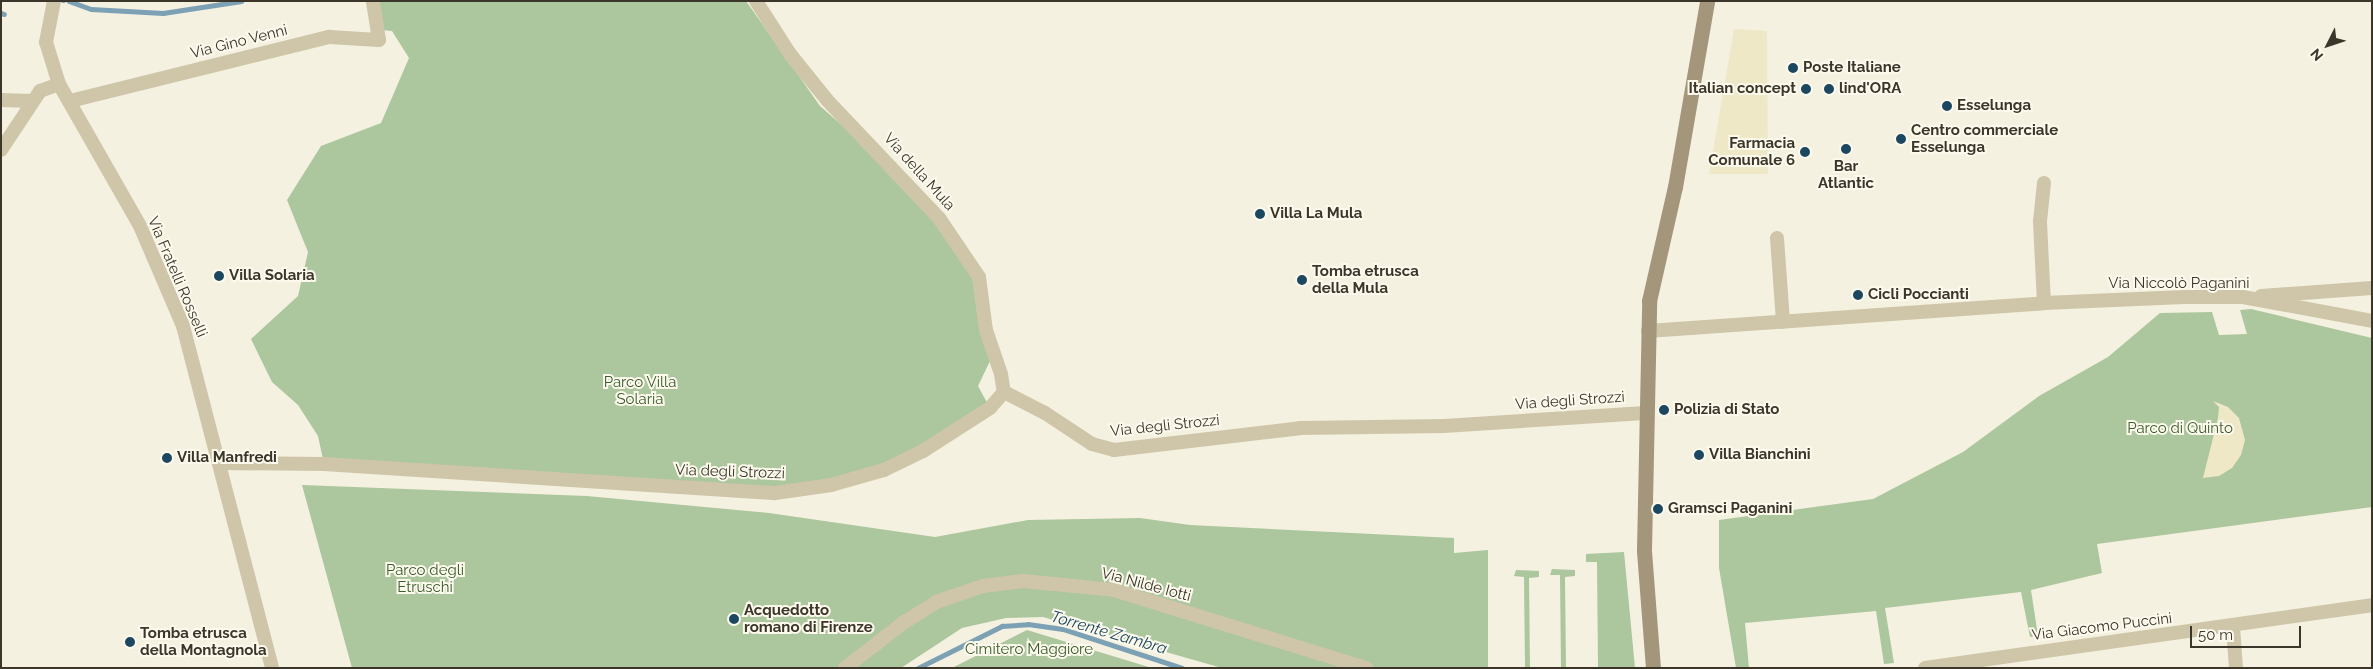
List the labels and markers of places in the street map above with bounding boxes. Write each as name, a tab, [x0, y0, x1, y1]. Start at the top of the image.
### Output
place label: Poste Italiane	[1803, 59, 1901, 77]
marker: Poste Italiane	[1787, 62, 1799, 74]
place label: Italian concept	[1689, 80, 1796, 98]
place label: lind'ORA	[1839, 80, 1901, 98]
marker: Italian concept	[1800, 83, 1812, 95]
marker: lind'ORA	[1823, 83, 1835, 95]
place label: Esselunga	[1957, 97, 2031, 115]
marker: Esselunga	[1941, 100, 1953, 112]
place label: Centro commerciale Esselunga	[1911, 121, 2058, 156]
marker: Centro commerciale Esselunga	[1895, 133, 1907, 145]
place label: Farmacia Comunale 6	[1708, 134, 1795, 169]
marker: Bar Atlantic	[1840, 143, 1852, 155]
marker: Farmacia Comunale 6	[1799, 146, 1811, 158]
place label: Bar Atlantic	[1818, 157, 1874, 192]
place label: Villa La Mula	[1270, 205, 1362, 223]
marker: Villa La Mula	[1254, 208, 1266, 220]
place label: Tomba etrusca della Mula	[1312, 262, 1419, 297]
place label: Villa Solaria	[229, 267, 315, 285]
marker: Villa Solaria	[213, 270, 225, 282]
marker: Tomba etrusca della Mula	[1296, 274, 1308, 286]
place label: Cicli Poccianti	[1868, 286, 1969, 304]
marker: Cicli Poccianti	[1852, 289, 1864, 301]
place label: Polizia di Stato	[1674, 401, 1779, 419]
marker: Polizia di Stato	[1658, 404, 1670, 416]
place label: Villa Bianchini	[1709, 446, 1811, 464]
place label: Villa Manfredi	[177, 449, 277, 467]
marker: Villa Bianchini	[1693, 449, 1705, 461]
marker: Villa Manfredi	[161, 452, 173, 464]
place label: Gramsci Paganini	[1668, 500, 1792, 518]
marker: Gramsci Paganini	[1652, 503, 1664, 515]
place label: Acquedotto romano di Firenze	[744, 601, 873, 636]
marker: Acquedotto romano di Firenze	[728, 613, 740, 625]
place label: Tomba etrusca della Montagnola	[140, 624, 267, 659]
marker: Tomba etrusca della Montagnola	[124, 636, 136, 648]

